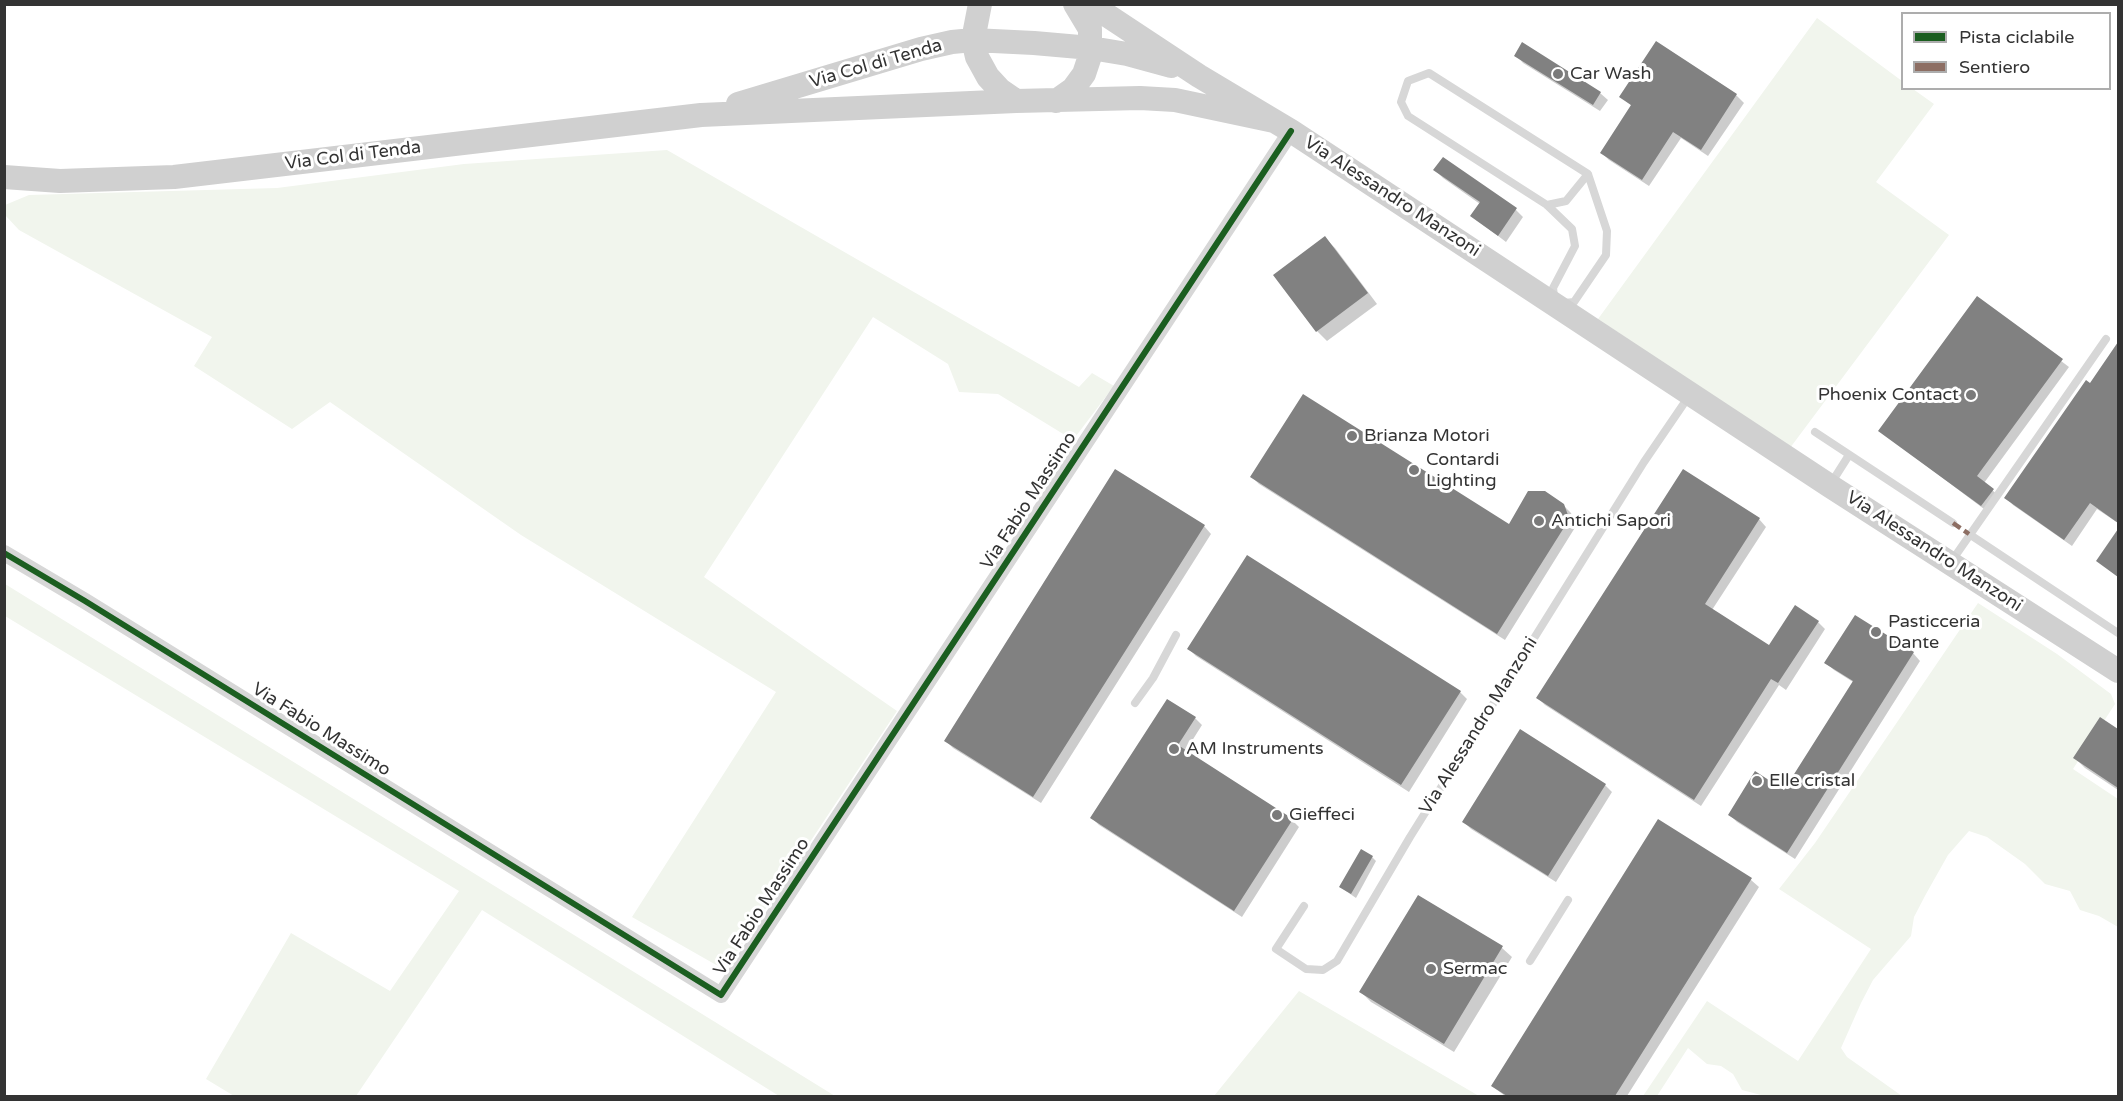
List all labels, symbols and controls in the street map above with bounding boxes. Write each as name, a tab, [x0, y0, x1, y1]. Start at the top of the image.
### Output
legend	[1901, 12, 2111, 90]
text: Pista ciclabile	[1959, 26, 2074, 48]
street label: Via Col di Tenda	[807, 35, 945, 93]
text: Sentiero	[1959, 56, 2030, 78]
place label: Car Wash	[1570, 63, 1651, 85]
marker: Car Wash	[1551, 67, 1565, 81]
street label: Via Alessandro Manzoni	[1300, 132, 1484, 262]
street label: Via Col di Tenda	[284, 137, 422, 175]
place label: Phoenix Contact	[1818, 384, 1959, 406]
marker: Phoenix Contact	[1964, 388, 1978, 402]
place label: Brianza Motori	[1364, 425, 1490, 447]
street label: Via Fabio Massimo	[977, 428, 1081, 574]
marker: Brianza Motori	[1345, 429, 1359, 443]
place label: Contardi Lighting	[1426, 449, 1499, 492]
marker: Contardi Lighting	[1407, 463, 1421, 477]
street label: Via Alessandro Manzoni	[1842, 487, 2026, 617]
place label: Antichi Sapori	[1551, 510, 1671, 532]
marker: Antichi Sapori	[1532, 514, 1546, 528]
place label: Pasticceria Dante	[1888, 611, 1980, 654]
marker: Pasticceria Dante	[1869, 625, 1883, 639]
street label: Via Alessandro Manzoni	[1415, 633, 1543, 819]
street label: Via Fabio Massimo	[248, 679, 394, 781]
place label: AM Instruments	[1186, 738, 1324, 760]
marker: AM Instruments	[1167, 742, 1181, 756]
place label: Elle cristal	[1769, 770, 1855, 792]
marker: Elle cristal	[1750, 774, 1764, 788]
place label: Gieffeci	[1289, 804, 1355, 826]
marker: Gieffeci	[1270, 808, 1284, 822]
street label: Via Fabio Massimo	[710, 834, 814, 980]
place label: Sermac	[1443, 958, 1507, 980]
marker: Sermac	[1424, 962, 1438, 976]

